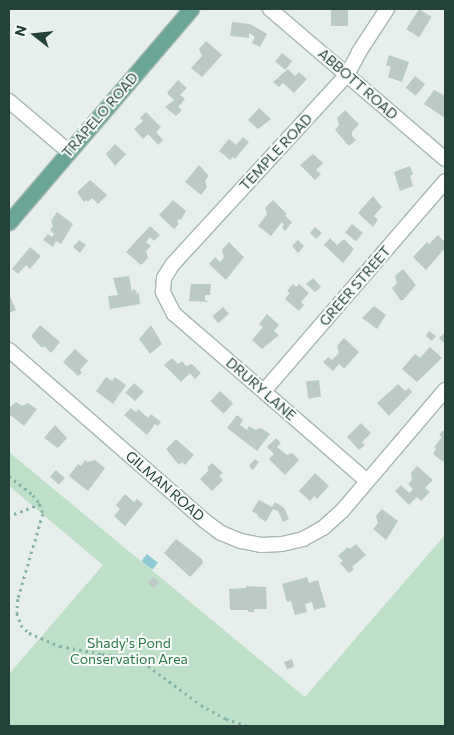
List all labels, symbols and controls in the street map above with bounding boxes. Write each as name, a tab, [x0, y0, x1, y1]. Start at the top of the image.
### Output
north arrow	[10, 10, 60, 60]
text: N	[10, 23, 30, 38]
street label: ABBOTT ROAD	[315, 45, 401, 123]
street label: TRAPELO ROAD	[59, 69, 141, 161]
street label: TEMPLE ROAD	[236, 110, 316, 194]
street label: GREER STREET	[316, 243, 394, 329]
street label: DRURY LANE	[223, 354, 299, 424]
street label: GILMAN ROAD	[122, 447, 208, 525]
park label: Shady's Pond Conservation Area	[70, 635, 188, 668]

